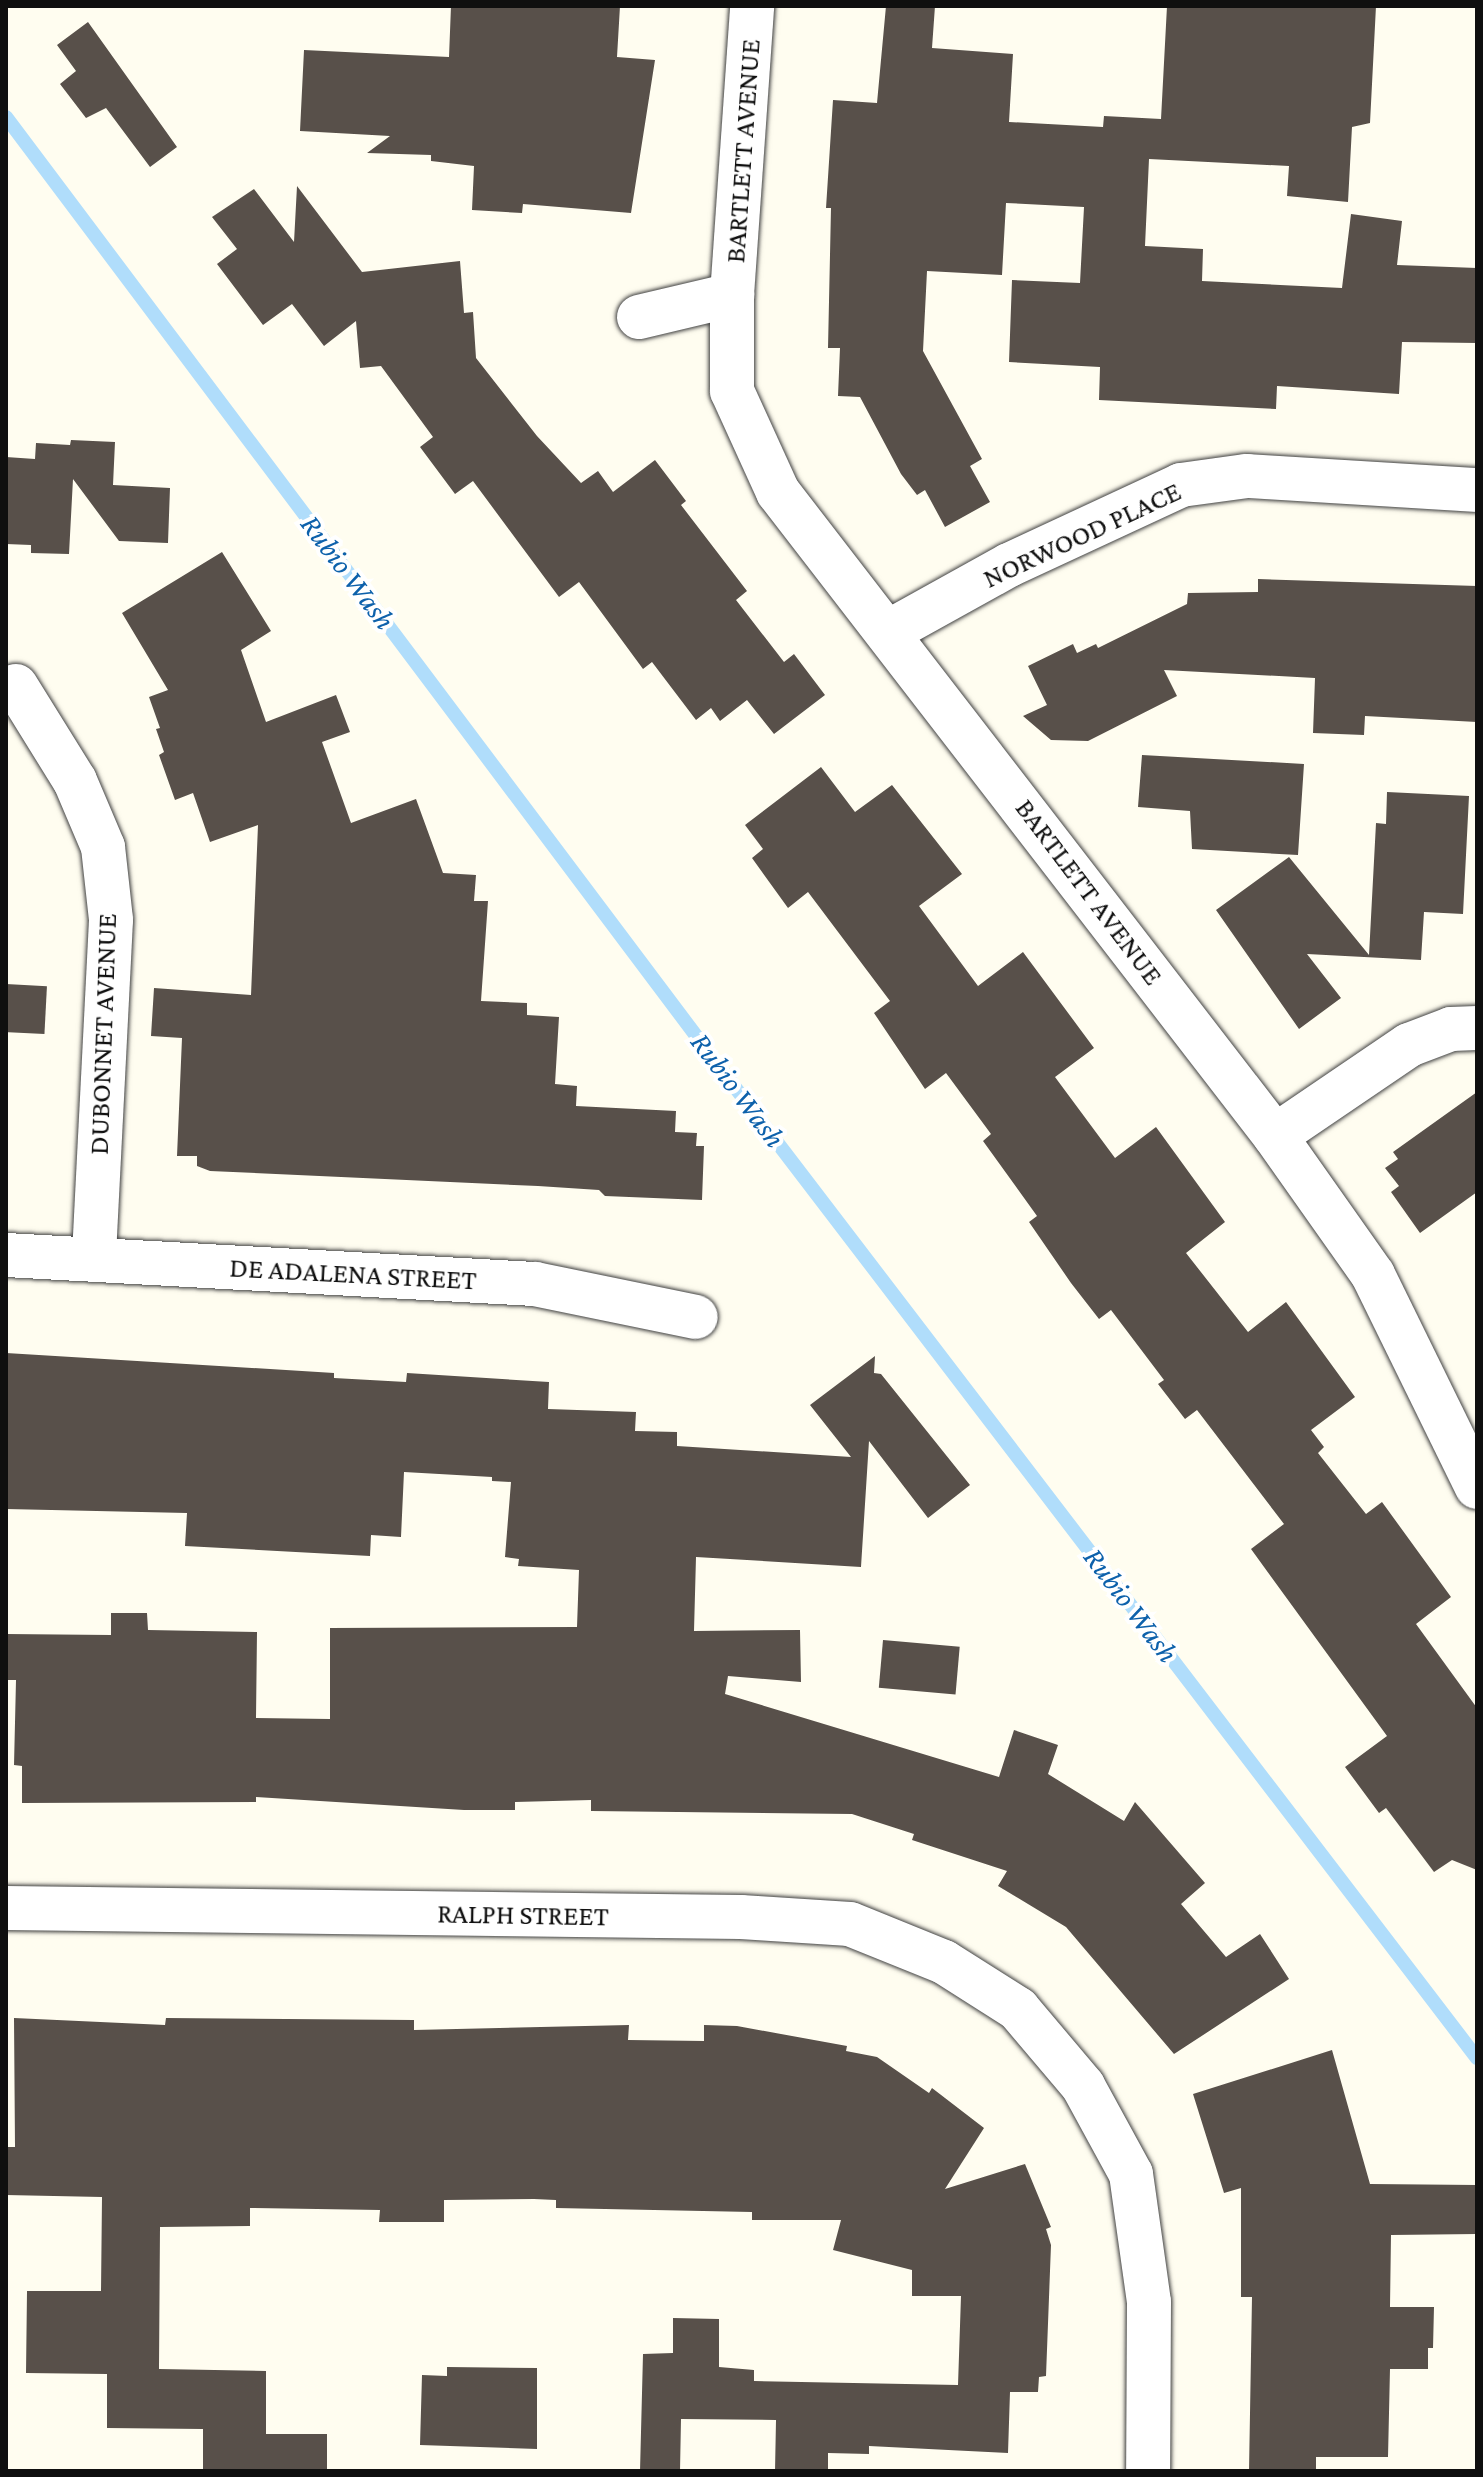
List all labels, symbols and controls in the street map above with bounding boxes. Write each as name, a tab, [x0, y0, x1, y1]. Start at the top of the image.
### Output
street label: BARTLETT AVENUE	[718, 38, 768, 264]
street label: NORWOOD PLACE	[978, 474, 1186, 596]
water label: Rubio Wash	[293, 507, 403, 637]
street label: BARTLETT AVENUE	[1008, 792, 1170, 992]
street label: DUBONNET AVENUE	[82, 913, 124, 1155]
water label: Rubio Wash	[683, 1025, 793, 1155]
street label: DE ADALENA STREET	[229, 1251, 477, 1297]
water label: Rubio Wash	[1076, 1540, 1186, 1670]
street label: RALPH STREET	[437, 1897, 609, 1933]

